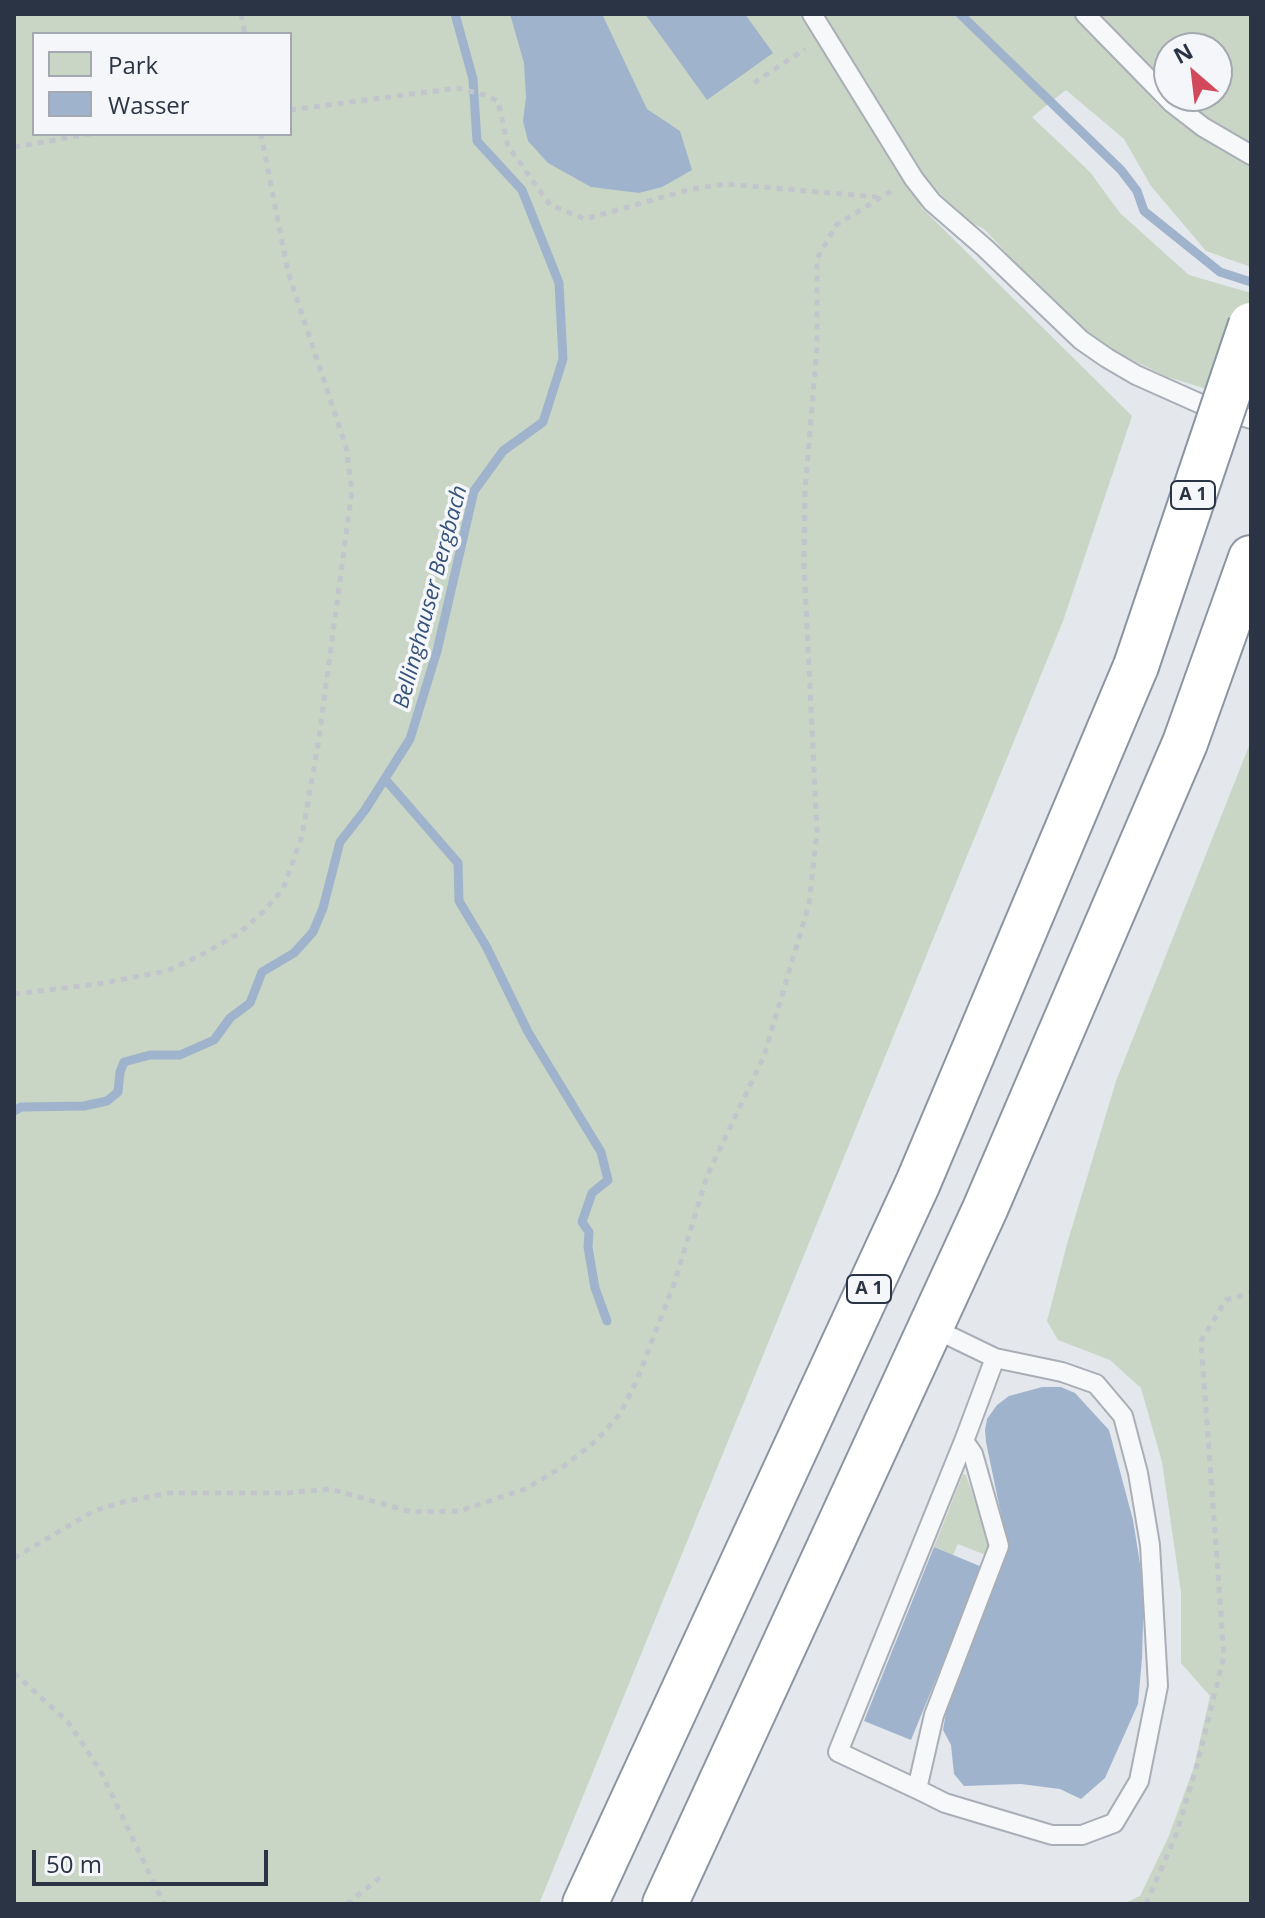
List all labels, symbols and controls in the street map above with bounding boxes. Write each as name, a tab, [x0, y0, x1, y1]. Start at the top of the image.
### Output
legend	[32, 32, 292, 136]
north arrow	[1153, 32, 1233, 112]
text: N	[1168, 35, 1198, 70]
text: Park	[108, 48, 158, 81]
text: Wasser	[108, 88, 190, 121]
road number: A 1	[1171, 481, 1215, 509]
water label: Bellinghauser Bergbach	[389, 483, 473, 711]
road number: A 1	[847, 1275, 891, 1303]
scale bar	[36, 1834, 272, 1884]
text: 50 m	[46, 1847, 102, 1880]

